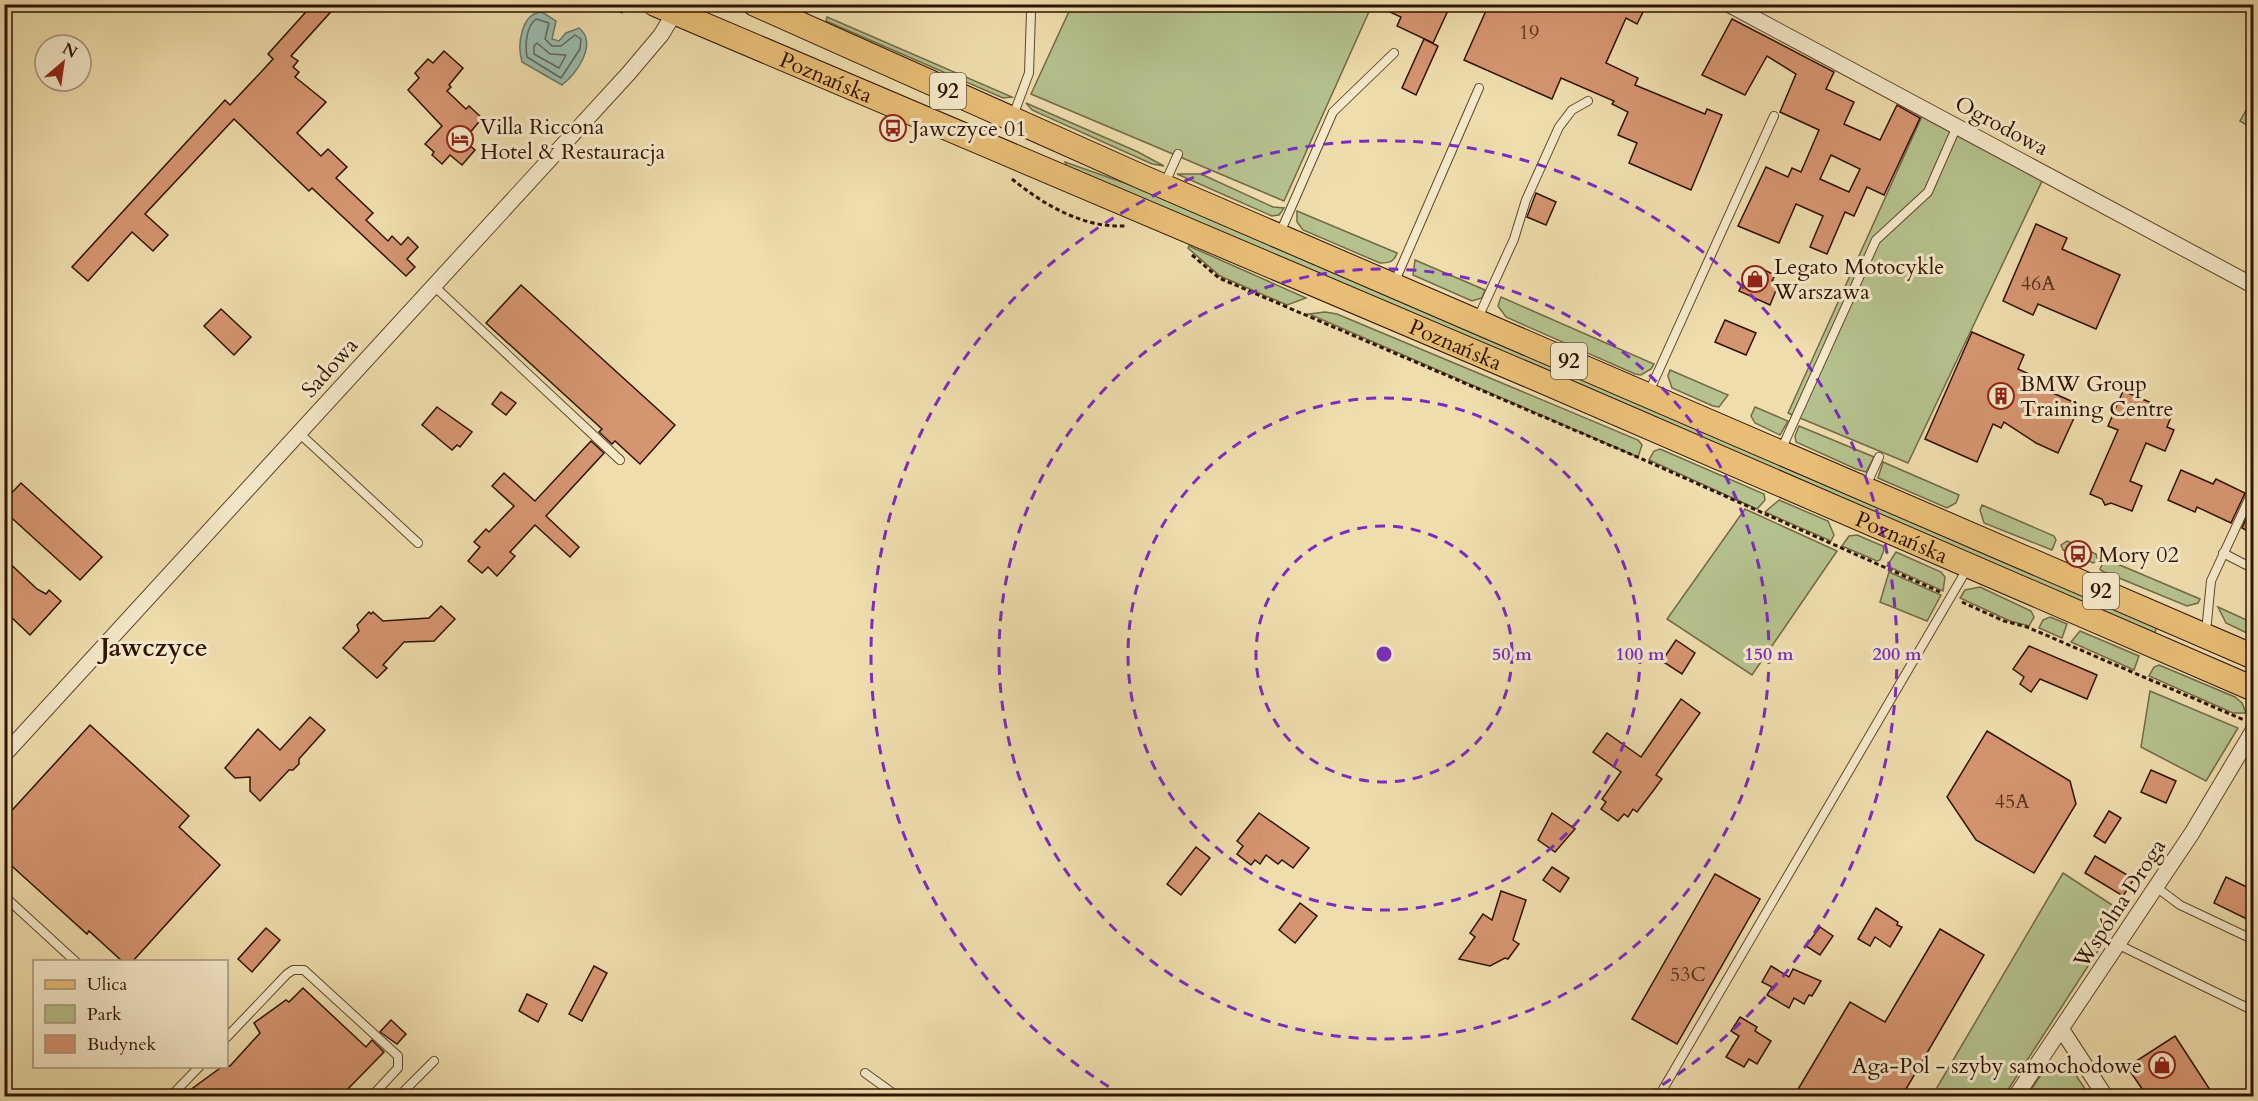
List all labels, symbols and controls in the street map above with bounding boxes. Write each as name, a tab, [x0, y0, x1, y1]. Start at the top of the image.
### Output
house number: 19	[1519, 19, 1539, 46]
north arrow	[33, 33, 93, 93]
text: N	[58, 38, 81, 64]
street label: Poznańska	[775, 45, 877, 111]
road number: 92	[930, 73, 966, 109]
street label: Ogrodowa	[1949, 89, 2054, 163]
place label: Villa Riccona Hotel & Restauracja	[480, 112, 666, 167]
bus stop icon: Jawczyce 01	[878, 113, 908, 143]
place label: Jawczyce 01	[909, 114, 1027, 144]
hotel icon: Villa Riccona Hotel & Restauracja	[445, 124, 475, 154]
place label: Legato Motocykle Warszawa	[1773, 252, 1944, 307]
shop icon: Legato Motocykle Warszawa	[1740, 264, 1770, 294]
house number: 46A	[2021, 270, 2056, 297]
street label: Poznańska	[1404, 312, 1507, 378]
street label: Sadowa	[295, 331, 365, 404]
road number: 92	[1551, 343, 1587, 379]
place label: BMW Group Training Centre	[2020, 369, 2174, 424]
building icon: BMW Group Training Centre	[1986, 381, 2016, 411]
street label: Poznańska	[1851, 504, 1953, 571]
bus stop icon: Mory 02	[2063, 539, 2093, 569]
place label: Mory 02	[2098, 540, 2179, 570]
road number: 92	[2083, 573, 2119, 609]
district label: Jawczyce	[96, 630, 208, 665]
text: 50 m	[1492, 642, 1532, 667]
text: 100 m	[1615, 642, 1665, 667]
text: 150 m	[1744, 642, 1794, 667]
text: 200 m	[1872, 642, 1922, 667]
centre of rings	[1374, 644, 1394, 664]
house number: 45A	[1995, 788, 2030, 815]
street label: Wspólna Droga	[2066, 833, 2173, 975]
legend	[33, 960, 228, 1068]
house number: 53C	[1670, 961, 1706, 988]
text: Ulica	[87, 972, 128, 997]
text: Park	[87, 1002, 122, 1027]
text: Budynek	[87, 1032, 157, 1057]
shop icon: Aga-Pol - szyby samochodowe	[2147, 1050, 2177, 1080]
place label: Aga-Pol - szyby samochodowe	[1852, 1051, 2142, 1081]

